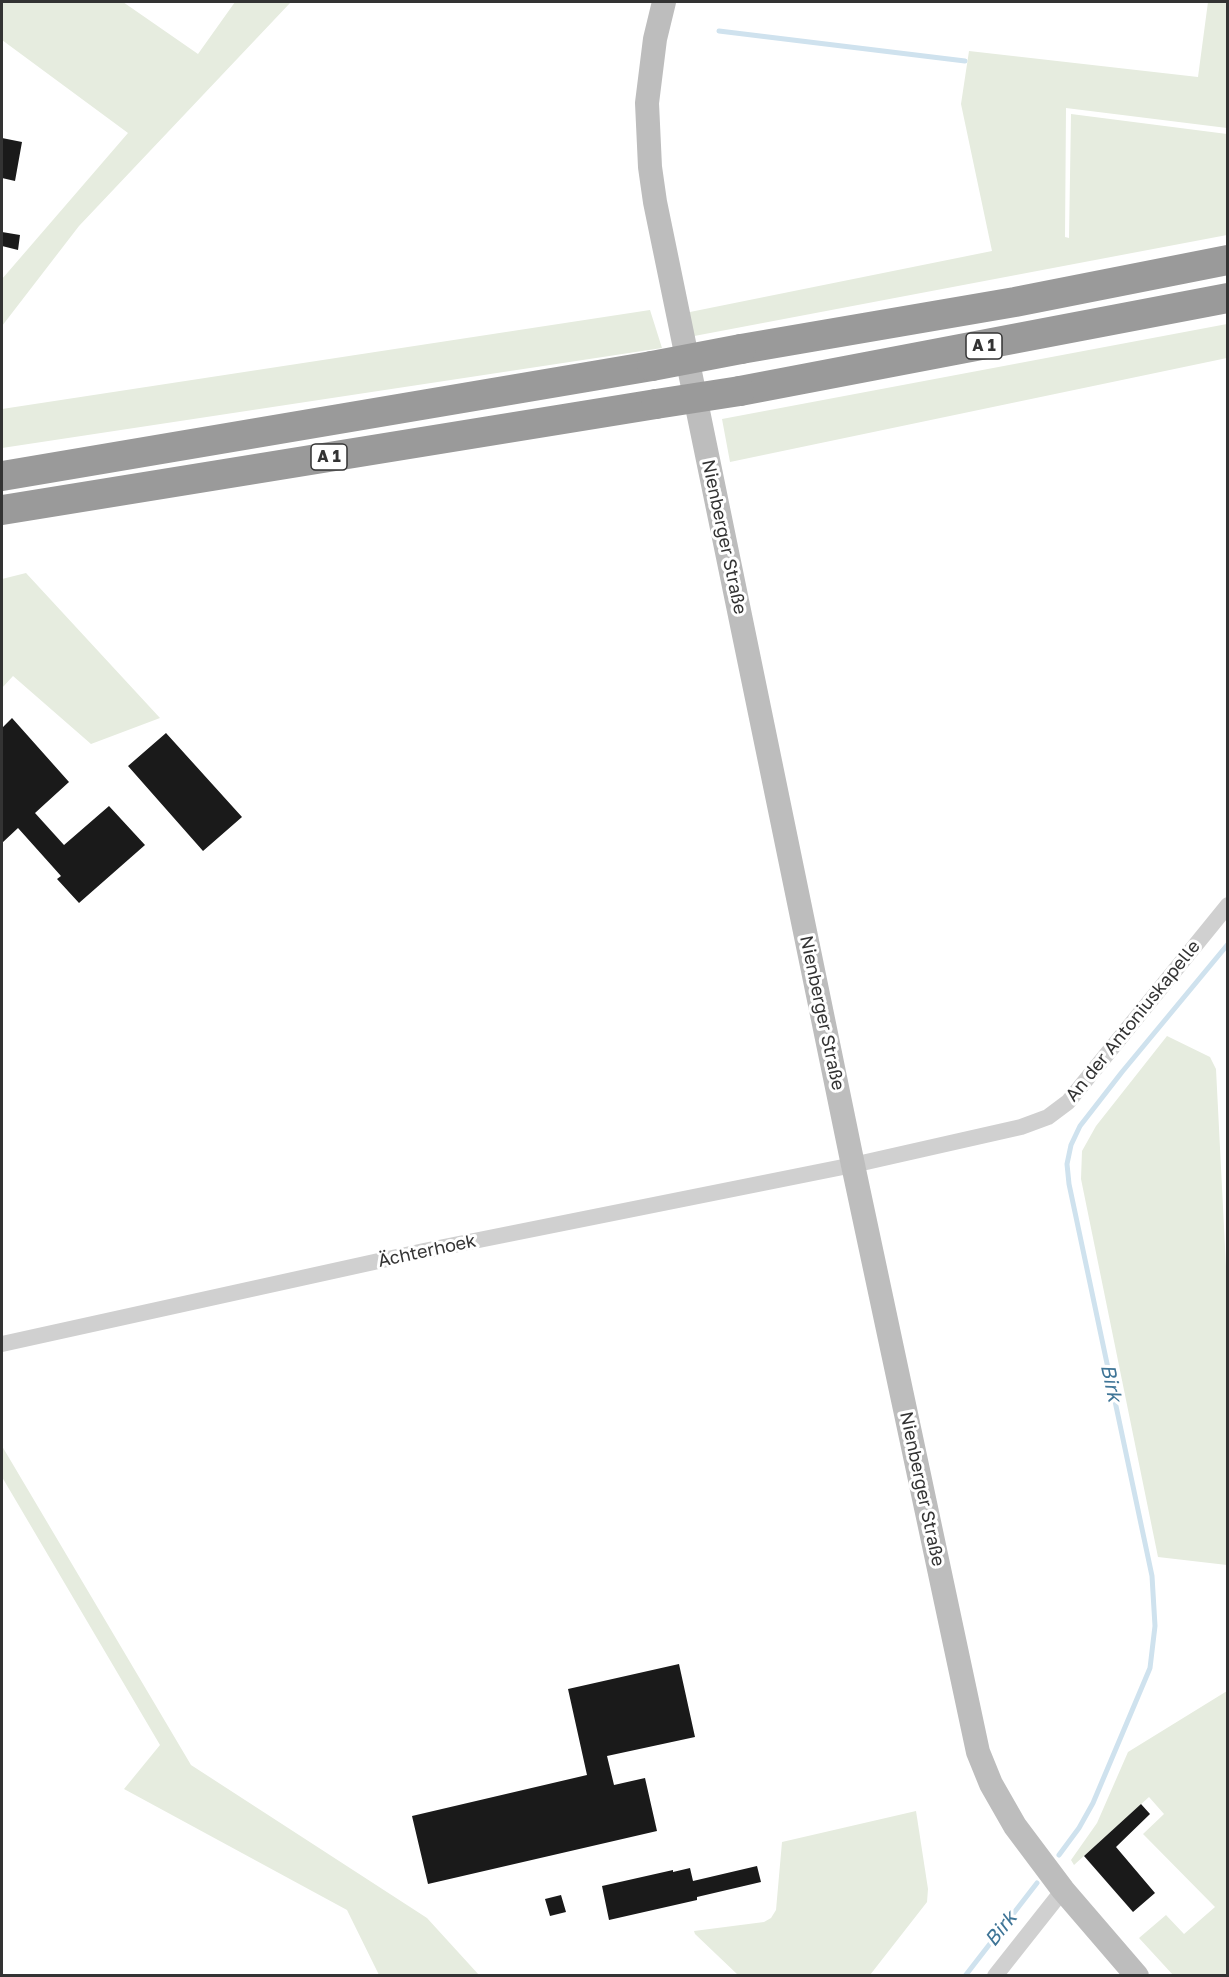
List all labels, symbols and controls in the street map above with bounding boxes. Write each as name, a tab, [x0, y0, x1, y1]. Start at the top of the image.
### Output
road number: A 1	[966, 333, 1002, 359]
road number: A 1	[311, 444, 347, 470]
street label: Nienberger Straße	[697, 458, 751, 616]
street label: Nienberger Straße	[795, 934, 849, 1092]
street label: An der Antoniuskapelle	[1061, 936, 1205, 1106]
street label: Ächterhoek	[376, 1230, 478, 1272]
water label: Birk	[1095, 1362, 1127, 1404]
street label: Nienberger Straße	[895, 1410, 949, 1568]
water label: Birk	[980, 1907, 1022, 1951]

